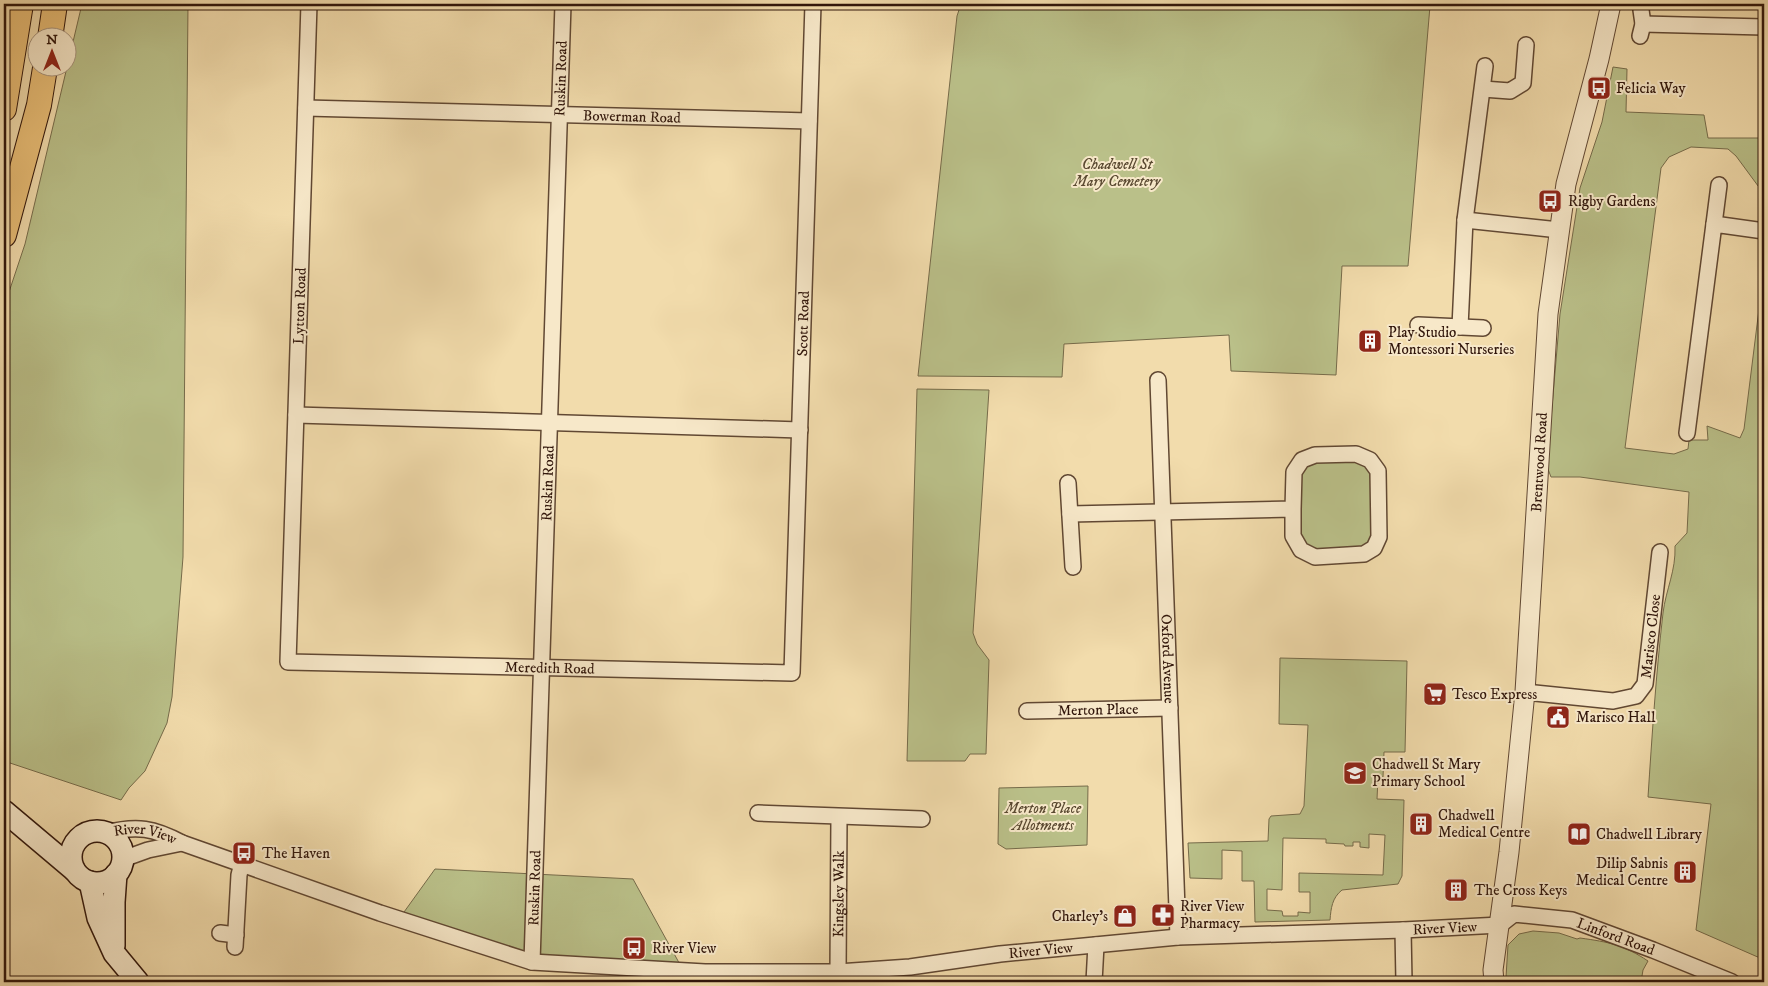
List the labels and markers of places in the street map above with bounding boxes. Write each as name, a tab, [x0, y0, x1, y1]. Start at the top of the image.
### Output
bus stop icon: Felicia Way	[1586, 75, 1612, 101]
place label: Felicia Way	[1616, 79, 1686, 98]
bus stop icon: Rigby Gardens	[1537, 188, 1563, 214]
place label: Rigby Gardens	[1568, 192, 1655, 211]
place label: Play Studio Montessori Nurseries	[1388, 323, 1514, 359]
building icon: Play Studio Montessori Nurseries	[1357, 328, 1383, 354]
supermarket icon: Tesco Express	[1422, 681, 1448, 707]
place label: Tesco Express	[1452, 685, 1537, 704]
public building icon: Marisco Hall	[1545, 704, 1571, 730]
place label: Marisco Hall	[1576, 708, 1656, 727]
place label: Chadwell St Mary Primary School	[1372, 755, 1481, 791]
school or university icon: Chadwell St Mary Primary School	[1342, 760, 1368, 786]
place label: Chadwell Medical Centre	[1438, 806, 1530, 842]
building icon: Chadwell Medical Centre	[1408, 811, 1434, 837]
library icon: Chadwell Library	[1566, 821, 1592, 847]
place label: Chadwell Library	[1596, 825, 1703, 844]
bus stop icon: The Haven	[231, 840, 257, 866]
place label: The Haven	[262, 844, 330, 863]
place label: Dilip Sabnis Medical Centre	[1576, 854, 1668, 890]
building icon: Dilip Sabnis Medical Centre	[1672, 859, 1698, 885]
building icon: The Cross Keys	[1443, 877, 1469, 903]
place label: The Cross Keys	[1474, 881, 1567, 900]
place label: River View Pharmacy	[1180, 897, 1245, 933]
pharmacy icon: River View Pharmacy	[1150, 902, 1176, 928]
shop icon: Charley's	[1112, 903, 1138, 929]
place label: Charley's	[1052, 907, 1108, 926]
bus stop icon: River View	[621, 935, 647, 961]
place label: River View	[652, 939, 717, 958]

